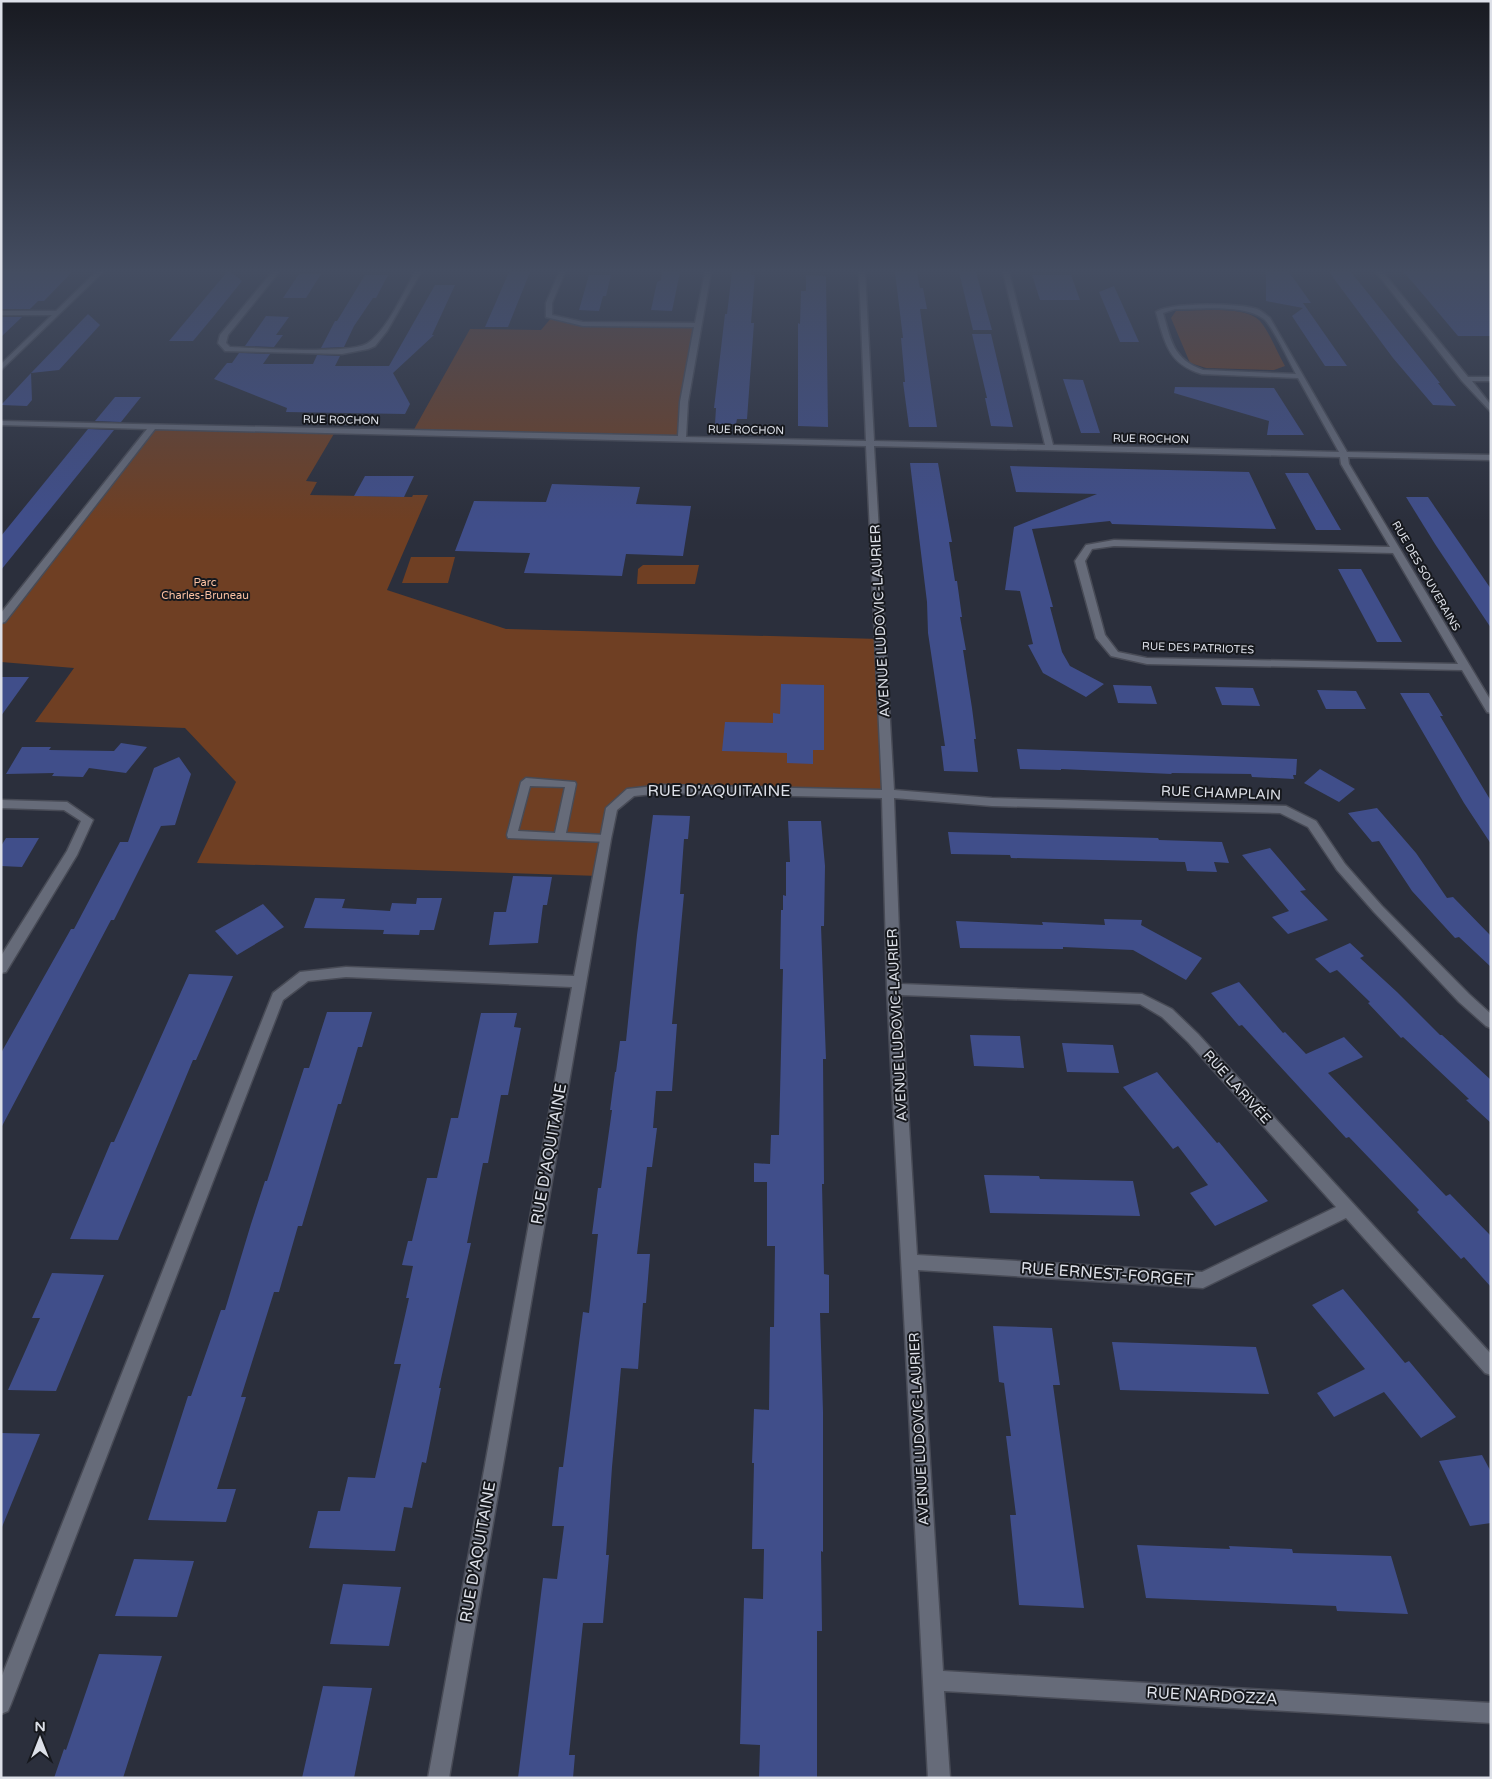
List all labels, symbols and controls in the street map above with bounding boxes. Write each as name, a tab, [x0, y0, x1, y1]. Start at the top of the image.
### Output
street label: RUE ROCHON	[303, 413, 379, 427]
street label: RUE ROCHON	[708, 423, 784, 437]
street label: RUE ROCHON	[1113, 432, 1189, 446]
street label: RUE DES SOUVERAINS	[1389, 519, 1463, 633]
street label: AVENUE LUDOVIC-LAURIER	[866, 524, 894, 718]
park label: Parc Charles-Bruneau	[161, 576, 249, 602]
street label: RUE DES PATRIOTES	[1142, 640, 1254, 656]
street label: RUE D'AQUITAINE	[647, 781, 791, 801]
street label: RUE CHAMPLAIN	[1161, 782, 1281, 804]
street label: AVENUE LUDOVIC-LAURIER	[883, 928, 911, 1122]
street label: RUE LARIVÉE	[1200, 1047, 1274, 1127]
street label: RUE D'AQUITAINE	[527, 1082, 571, 1226]
street label: RUE ERNEST-FORGET	[1020, 1258, 1194, 1290]
street label: AVENUE LUDOVIC-LAURIER	[905, 1332, 933, 1526]
street label: RUE D'AQUITAINE	[456, 1480, 500, 1624]
street label: RUE NARDOZZA	[1146, 1683, 1278, 1709]
north arrow	[15, 1714, 65, 1764]
text: N	[34, 1718, 46, 1735]

